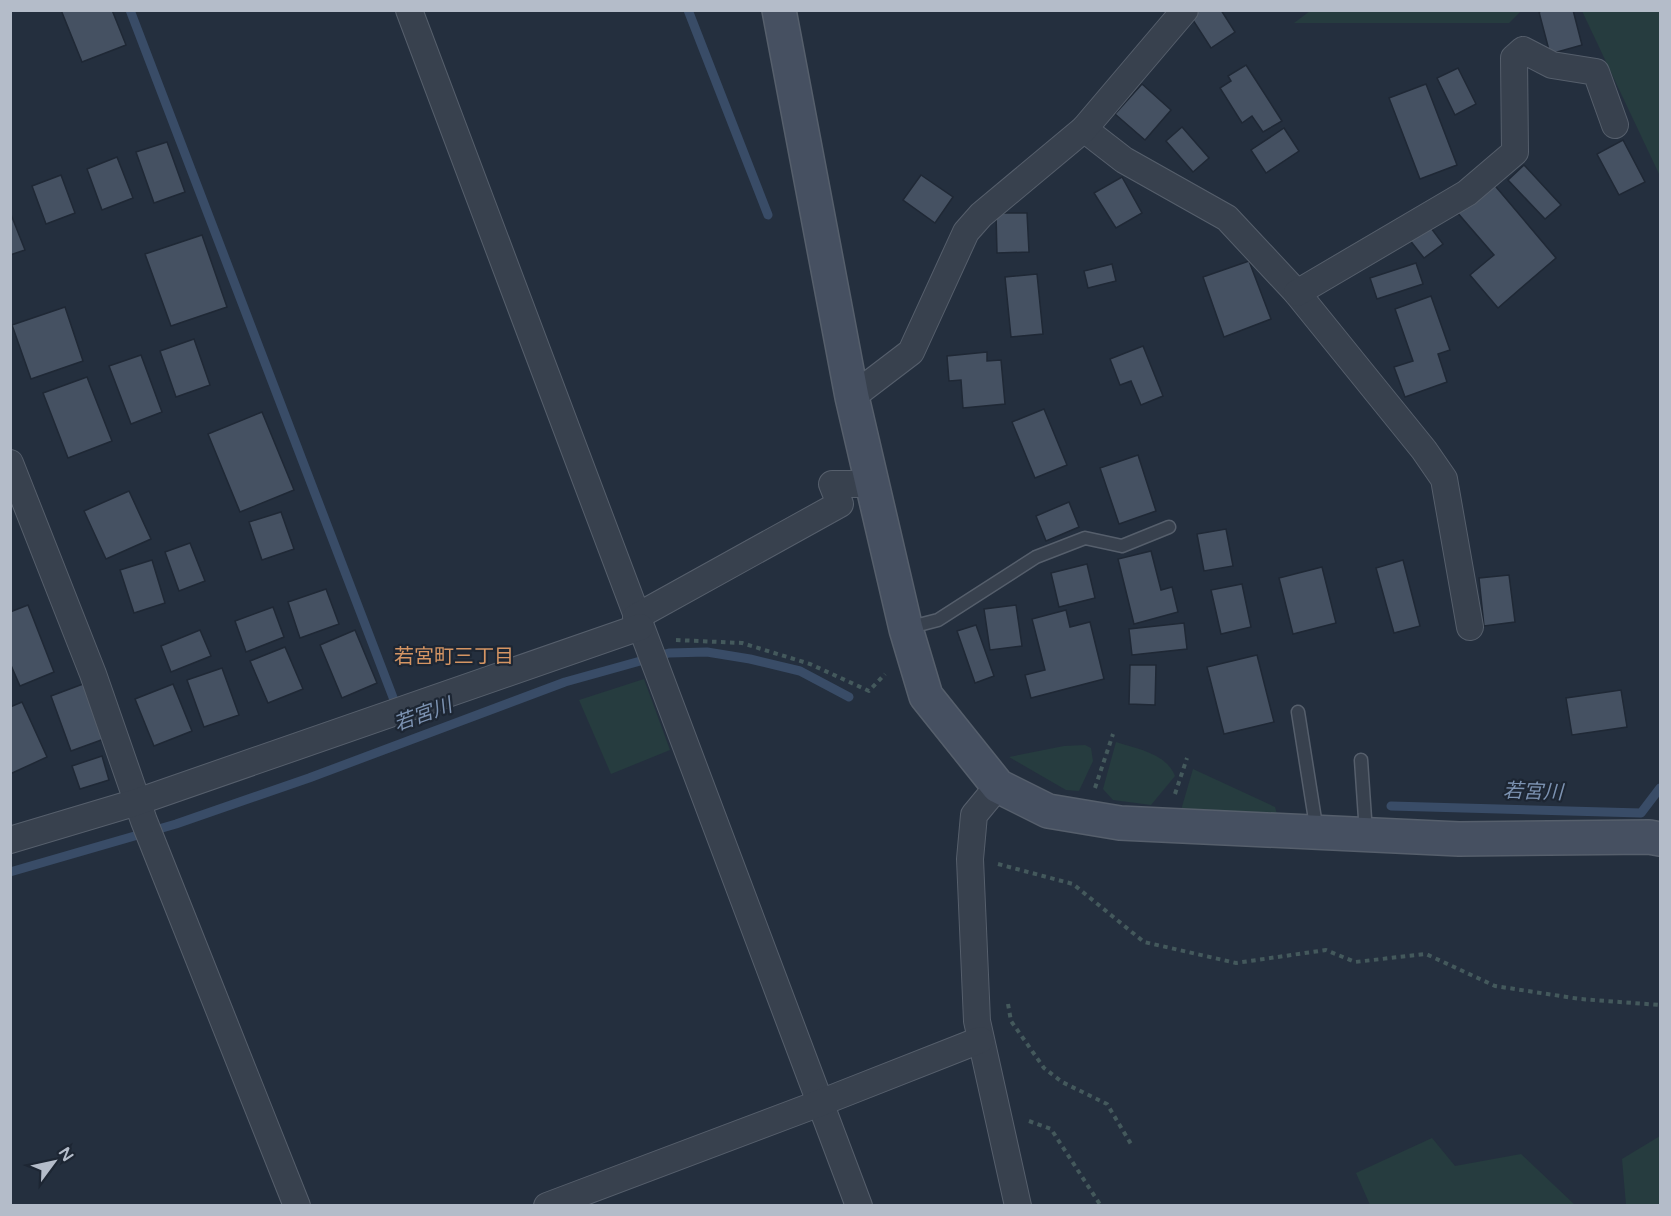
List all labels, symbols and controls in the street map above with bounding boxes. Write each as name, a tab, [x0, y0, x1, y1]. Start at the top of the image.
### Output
district label: 若宮町三丁目	[394, 645, 514, 669]
water label: 若宮川	[391, 693, 457, 737]
water label: 若宮川	[1503, 779, 1565, 805]
north arrow	[24, 1132, 84, 1192]
text: N	[54, 1144, 78, 1165]

